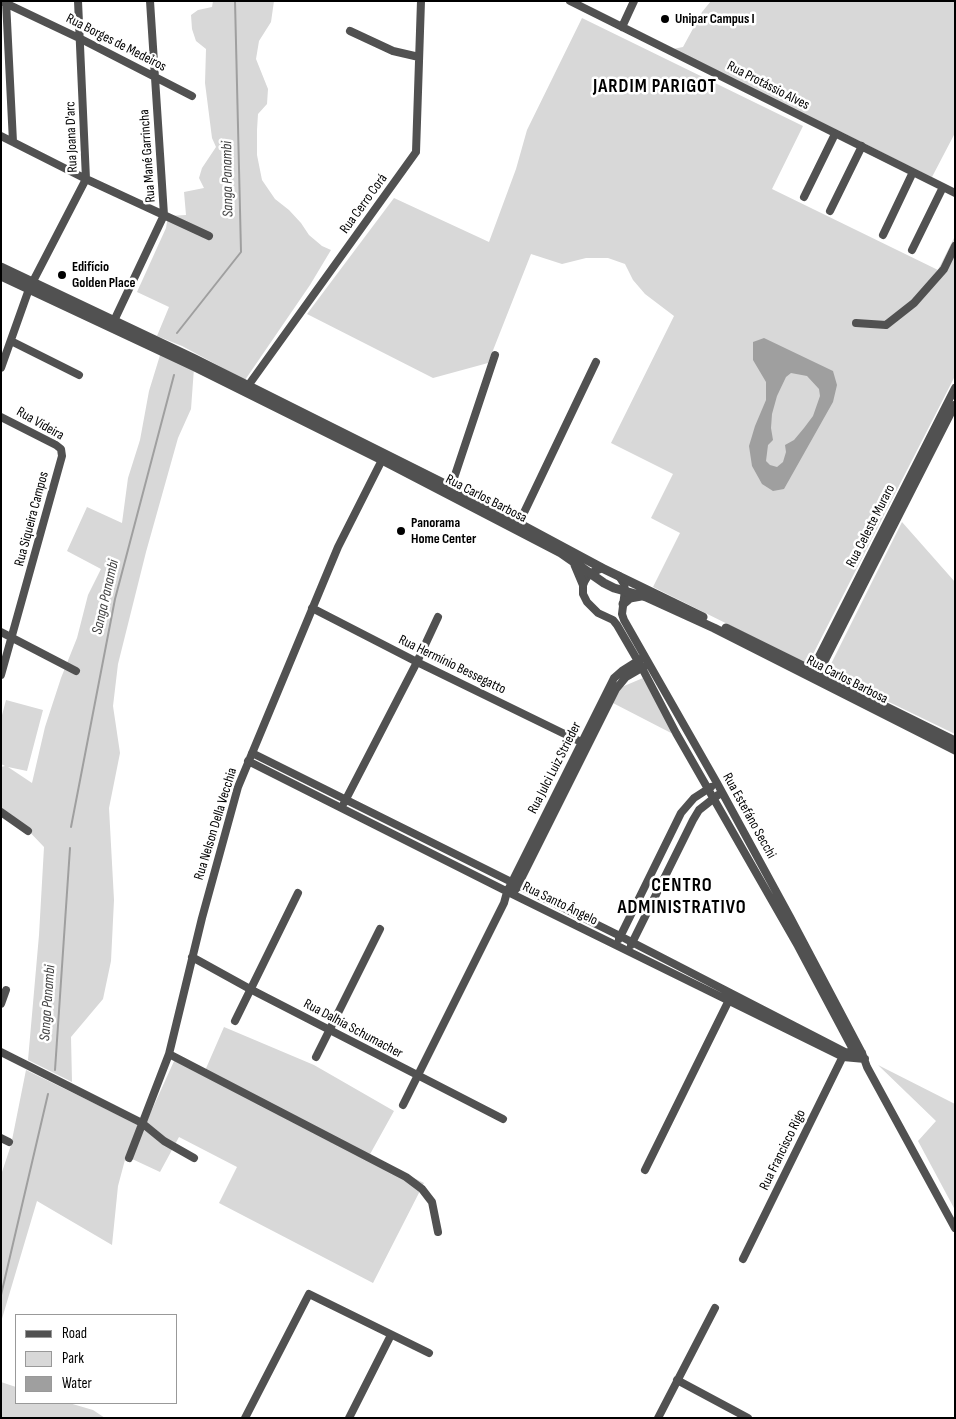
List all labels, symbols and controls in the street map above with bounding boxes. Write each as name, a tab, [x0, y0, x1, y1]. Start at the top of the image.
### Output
street label: Rua Borges de Medeiros	[63, 10, 169, 76]
place label: Unipar Campus I	[675, 11, 755, 27]
marker: Unipar Campus I	[659, 13, 671, 25]
street label: Rua Protássio Alves	[724, 58, 812, 114]
district label: JARDIM PARIGOT	[591, 76, 719, 98]
street label: Rua Joana D'arc	[62, 101, 82, 173]
street label: Rua Mané Garrincha	[136, 109, 160, 203]
water label: Sanga Panambi	[218, 141, 238, 217]
street label: Rua Cerro Corá	[337, 171, 391, 237]
place label: Edifício Golden Place	[72, 259, 136, 292]
marker: Edifício Golden Place	[56, 269, 68, 281]
street label: Rua Videira	[13, 404, 67, 444]
street label: Rua Siqueira Campos	[11, 470, 53, 568]
street label: Rua Carlos Barbosa	[442, 471, 530, 527]
street label: Rua Celeste Muraro	[843, 482, 899, 570]
place label: Panorama Home Center	[411, 515, 476, 548]
marker: Panorama Home Center	[395, 525, 407, 537]
water label: Sanga Panambi	[89, 558, 123, 636]
street label: Rua Hermínio Bessegatto	[396, 632, 508, 698]
street label: Rua Carlos Barbosa	[803, 652, 891, 708]
street label: Rua Julci Luiz Strieder	[525, 719, 585, 817]
street label: Rua Nelson Della Vecchia	[191, 766, 241, 882]
street label: Rua Estefáno Secchi	[719, 770, 779, 862]
district label: CENTRO ADMINISTRATIVO	[616, 875, 748, 919]
street label: Rua Santo Ângelo	[520, 879, 600, 929]
water label: Sanga Panambi	[36, 964, 60, 1042]
street label: Rua Dalhia Schumacher	[301, 996, 405, 1062]
street label: Rua Francisco Rigo	[756, 1107, 810, 1193]
legend	[15, 1314, 178, 1404]
text: Road	[62, 1324, 87, 1343]
text: Park	[62, 1349, 84, 1368]
text: Water	[62, 1374, 92, 1393]

